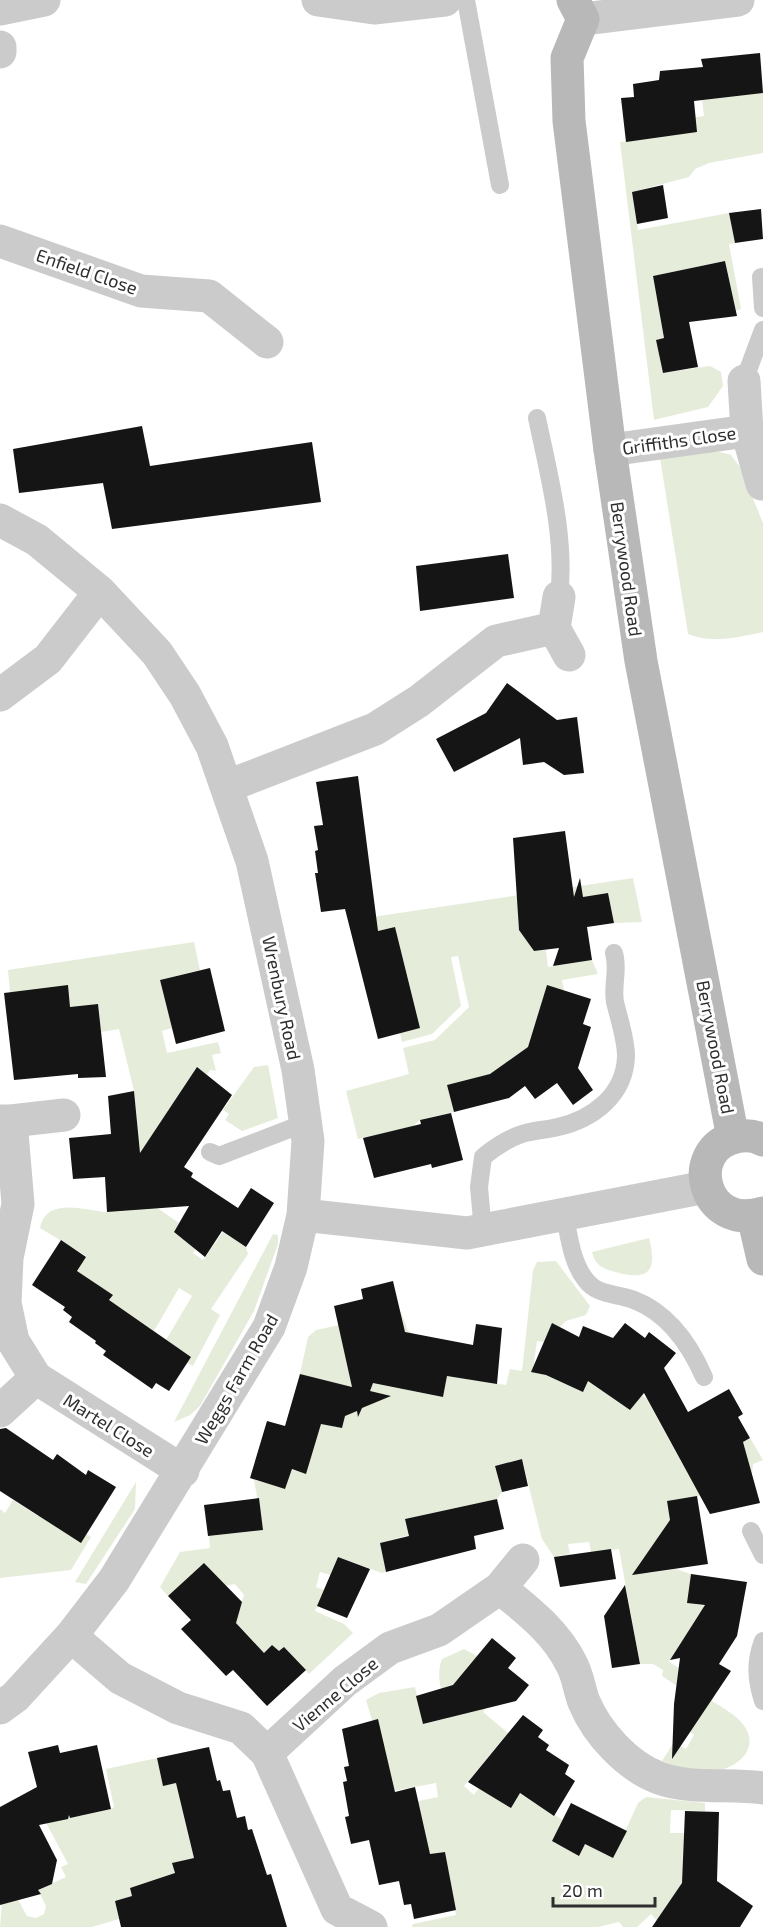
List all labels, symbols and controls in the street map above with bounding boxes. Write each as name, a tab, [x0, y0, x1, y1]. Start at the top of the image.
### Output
street label: Enfield Close	[34, 243, 140, 299]
street label: Griffiths Close	[621, 421, 737, 459]
street label: Berrywood Road	[607, 500, 647, 638]
street label: Wrenbury Road	[258, 934, 306, 1062]
street label: Berrywood Road	[692, 978, 740, 1116]
street label: Weggs Farm Road	[190, 1310, 282, 1448]
street label: Martel Close	[60, 1388, 158, 1462]
street label: Vienne Close	[288, 1652, 382, 1736]
scale bar	[553, 1870, 655, 1908]
text: 20 m	[562, 1879, 603, 1901]

